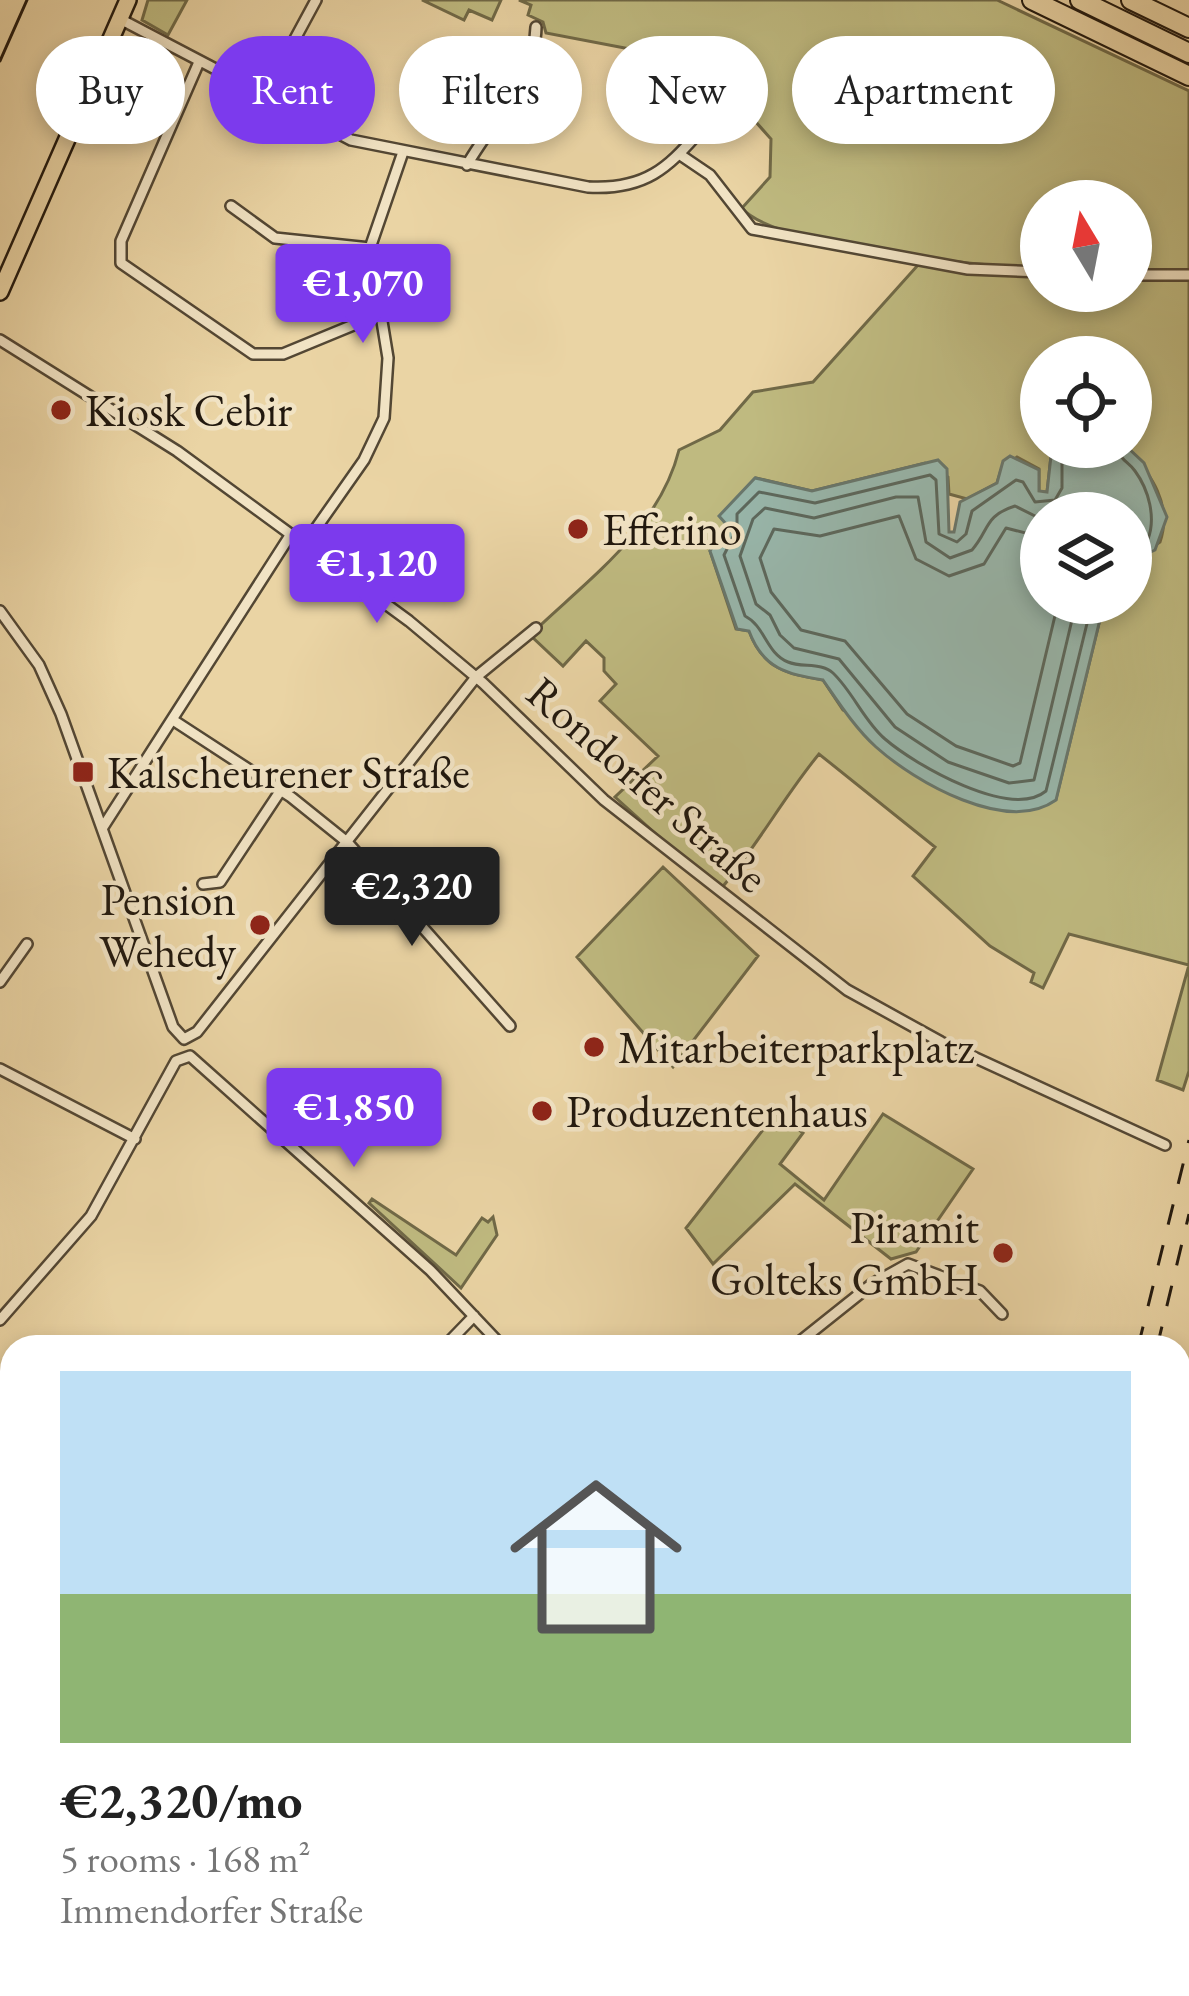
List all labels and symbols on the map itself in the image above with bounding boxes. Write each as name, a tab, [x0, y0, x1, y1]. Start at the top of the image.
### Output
north arrow	[1020, 180, 1152, 312]
pin: €1,070	[265, 244, 461, 346]
place label: Kiosk Cebir	[85, 381, 292, 439]
marker: Kiosk Cebir	[48, 397, 74, 423]
place label: Efferino	[602, 500, 742, 558]
marker: Efferino	[565, 516, 591, 542]
pin: €1,120	[279, 524, 475, 626]
street label: Rondorfer Straße	[515, 663, 781, 905]
place label: Kalscheurener Straße	[107, 743, 470, 801]
marker: Kalscheurener Straße	[70, 759, 96, 785]
pin: €2,320	[314, 847, 510, 949]
place label: Pension Wehedy	[99, 870, 236, 980]
marker: Pension Wehedy	[247, 912, 273, 938]
place label: Mitarbeiterparkplatz	[618, 1018, 974, 1076]
marker: Mitarbeiterparkplatz	[581, 1034, 607, 1060]
pin: €1,850	[256, 1068, 452, 1170]
place label: Produzentenhaus	[566, 1082, 868, 1140]
marker: Produzentenhaus	[529, 1098, 555, 1124]
place label: Piramit Golteks GmbH	[710, 1198, 979, 1308]
marker: Piramit Golteks GmbH	[990, 1240, 1016, 1266]

